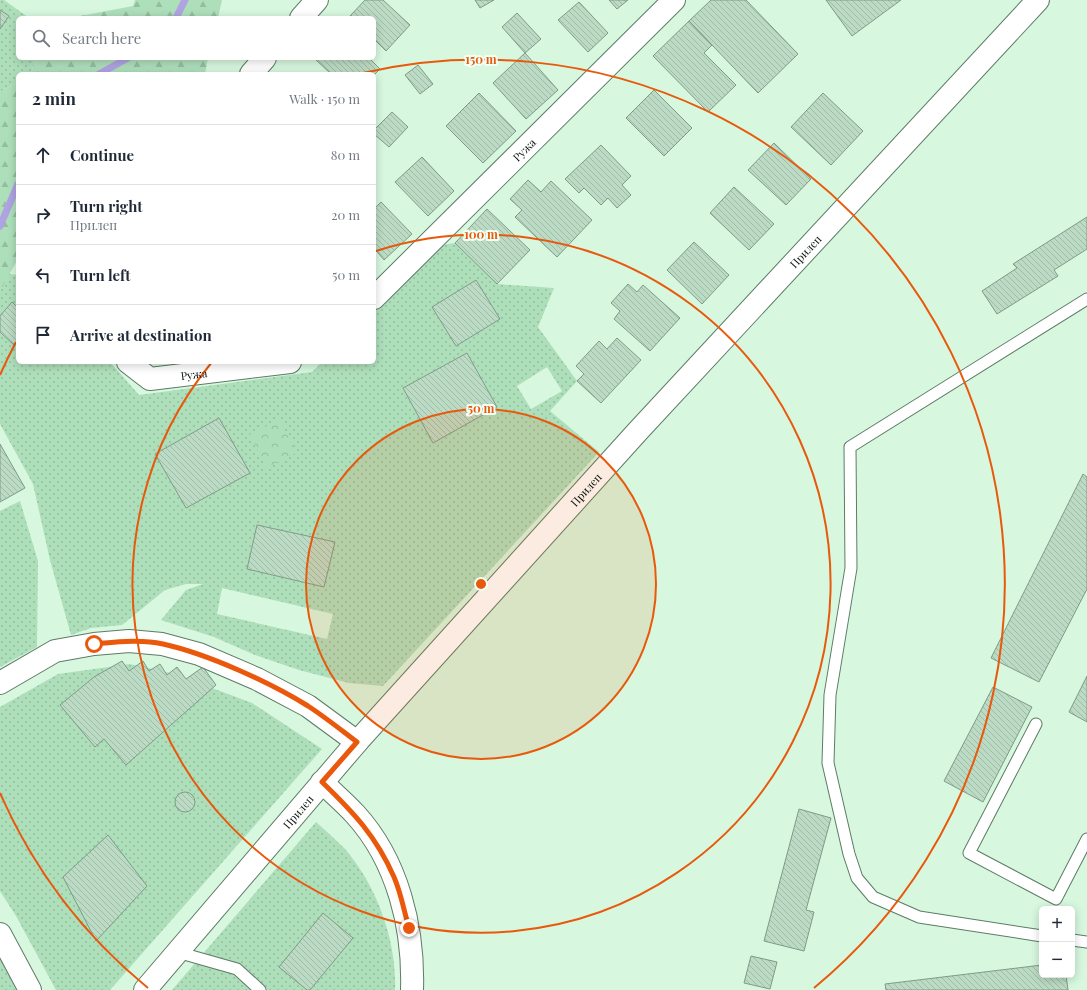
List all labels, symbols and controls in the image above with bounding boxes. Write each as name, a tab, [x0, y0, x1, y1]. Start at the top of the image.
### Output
search box	[16, 16, 376, 60]
icon: search	[30, 27, 52, 49]
text: Search here	[62, 28, 141, 48]
text: 150 m	[465, 51, 497, 67]
text: 2 min	[32, 87, 76, 109]
text: Walk · 150 m	[289, 90, 360, 107]
street label: Ружа	[509, 134, 539, 164]
icon: ahead	[32, 144, 54, 166]
text: Continue	[70, 145, 134, 165]
text: 80 m	[331, 146, 360, 163]
text: Turn right	[70, 196, 143, 216]
icon: right	[32, 204, 54, 226]
text: 20 m	[331, 206, 360, 223]
text: Прилеп	[70, 216, 117, 233]
text: 100 m	[464, 226, 498, 242]
street label: Прилеп	[786, 231, 824, 271]
icon: left	[32, 264, 54, 286]
text: Turn left	[70, 265, 131, 285]
text: 50 m	[332, 266, 360, 283]
icon: arrive	[32, 324, 54, 346]
text: Arrive at destination	[70, 325, 212, 345]
street label: Ружа	[180, 365, 209, 383]
text: 50 m	[468, 400, 495, 416]
street label: Прилеп	[566, 469, 605, 509]
centre of rings	[474, 577, 488, 591]
route start	[85, 635, 103, 653]
street label: Прилеп	[279, 791, 317, 831]
map controls	[1039, 906, 1075, 978]
button: +	[1039, 906, 1075, 942]
route end	[400, 919, 418, 937]
button: −	[1039, 942, 1075, 978]

